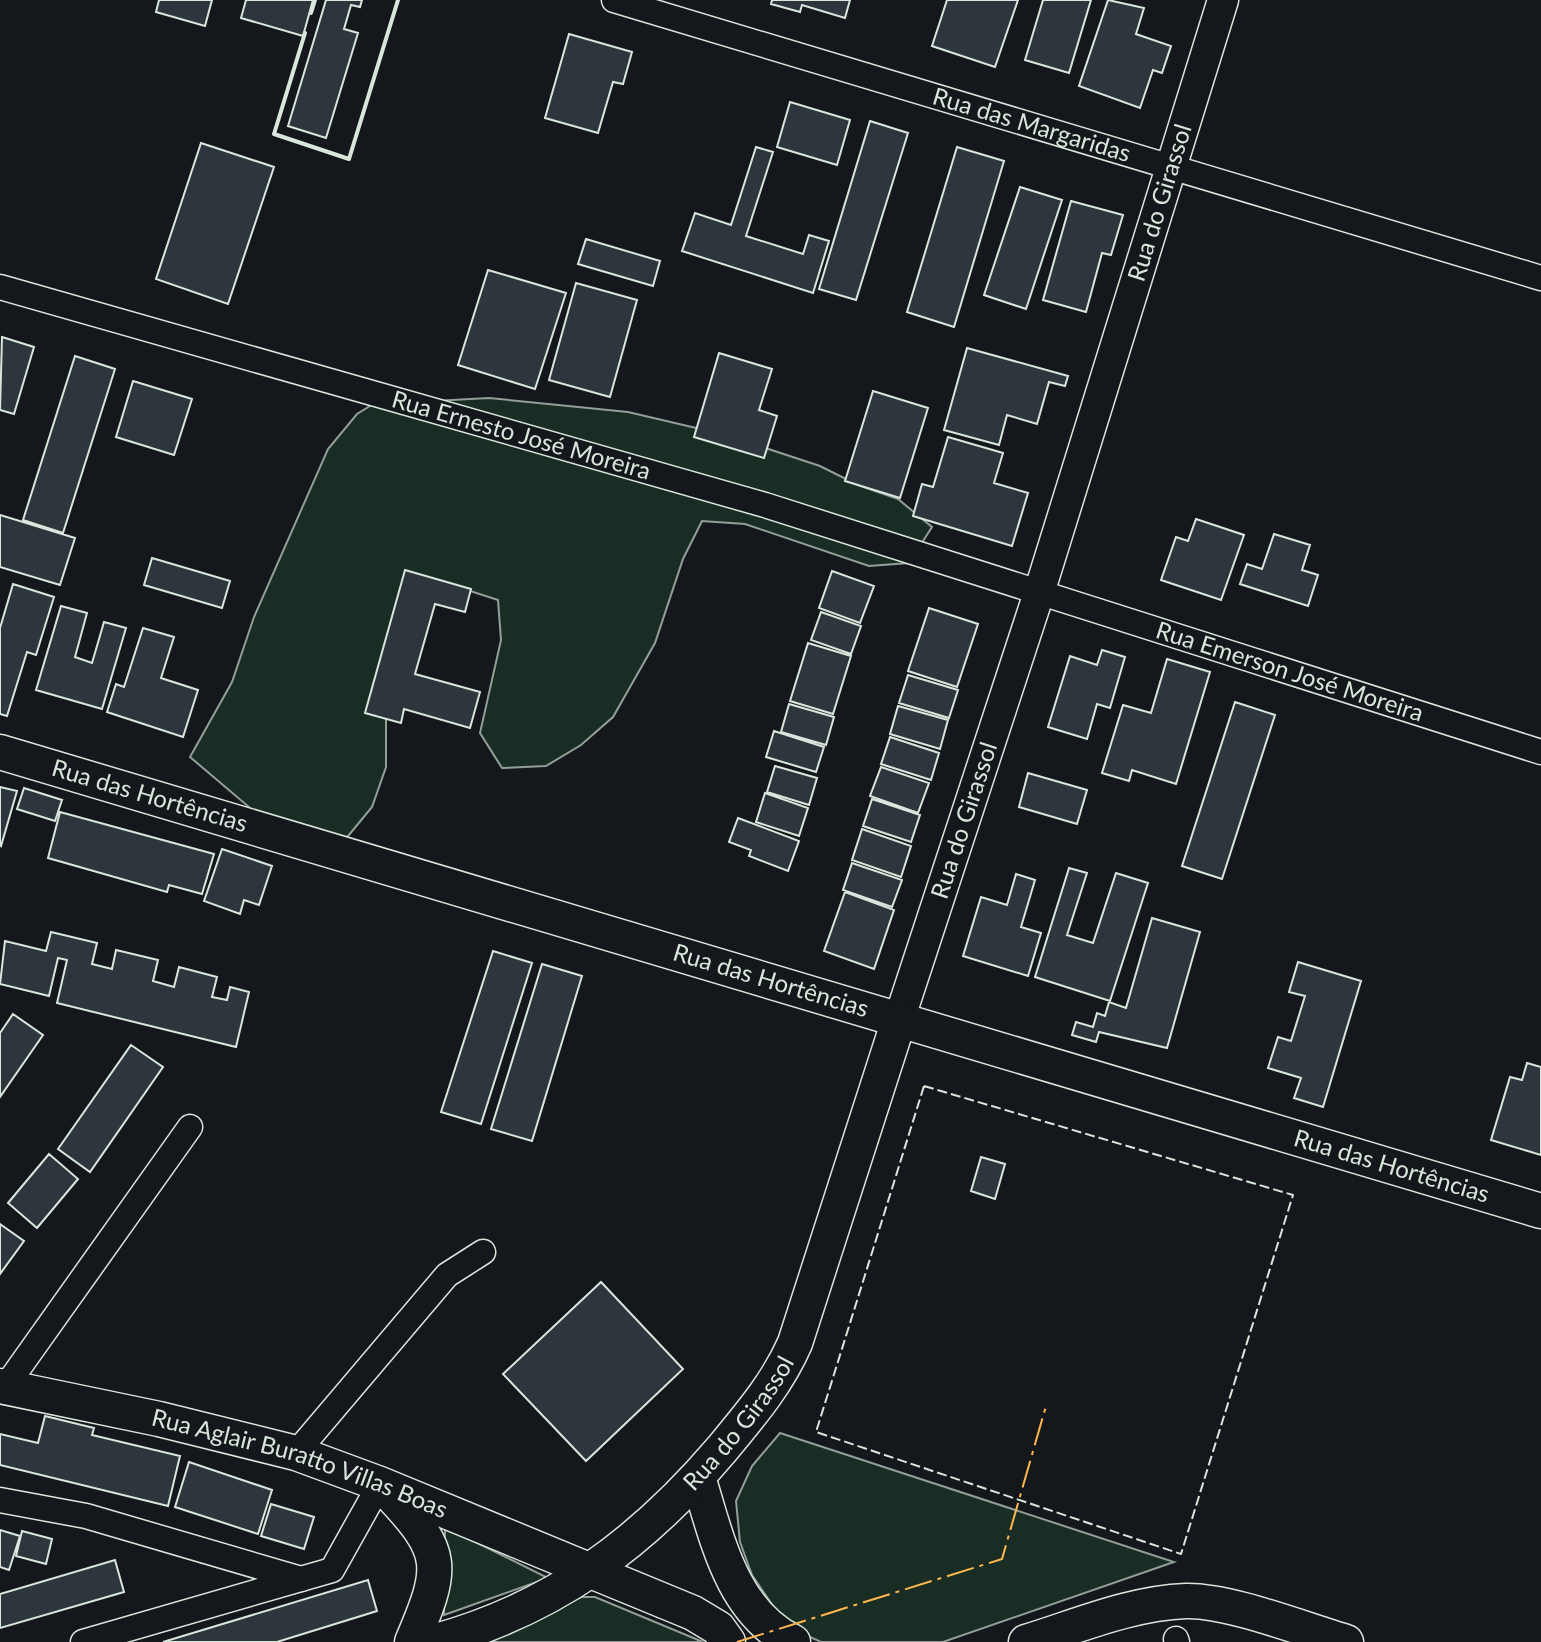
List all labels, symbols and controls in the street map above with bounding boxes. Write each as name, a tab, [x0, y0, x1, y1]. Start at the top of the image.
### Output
street label: Rua das Margaridas	[930, 80, 1134, 167]
street label: Rua do Girassol	[1121, 120, 1197, 284]
street label: Rua Ernesto José Moreira	[389, 383, 654, 485]
street label: Rua Emerson José Moreira	[1153, 614, 1427, 727]
street label: Rua do Girassol	[924, 738, 1002, 902]
street label: Rua das Hortências	[49, 752, 251, 837]
street label: Rua das Hortências	[670, 937, 872, 1022]
street label: Rua das Hortências	[1291, 1122, 1493, 1208]
street label: Rua do Girassol	[676, 1351, 799, 1496]
street label: Rua Aglair Buratto Villas Boas	[149, 1402, 452, 1523]

